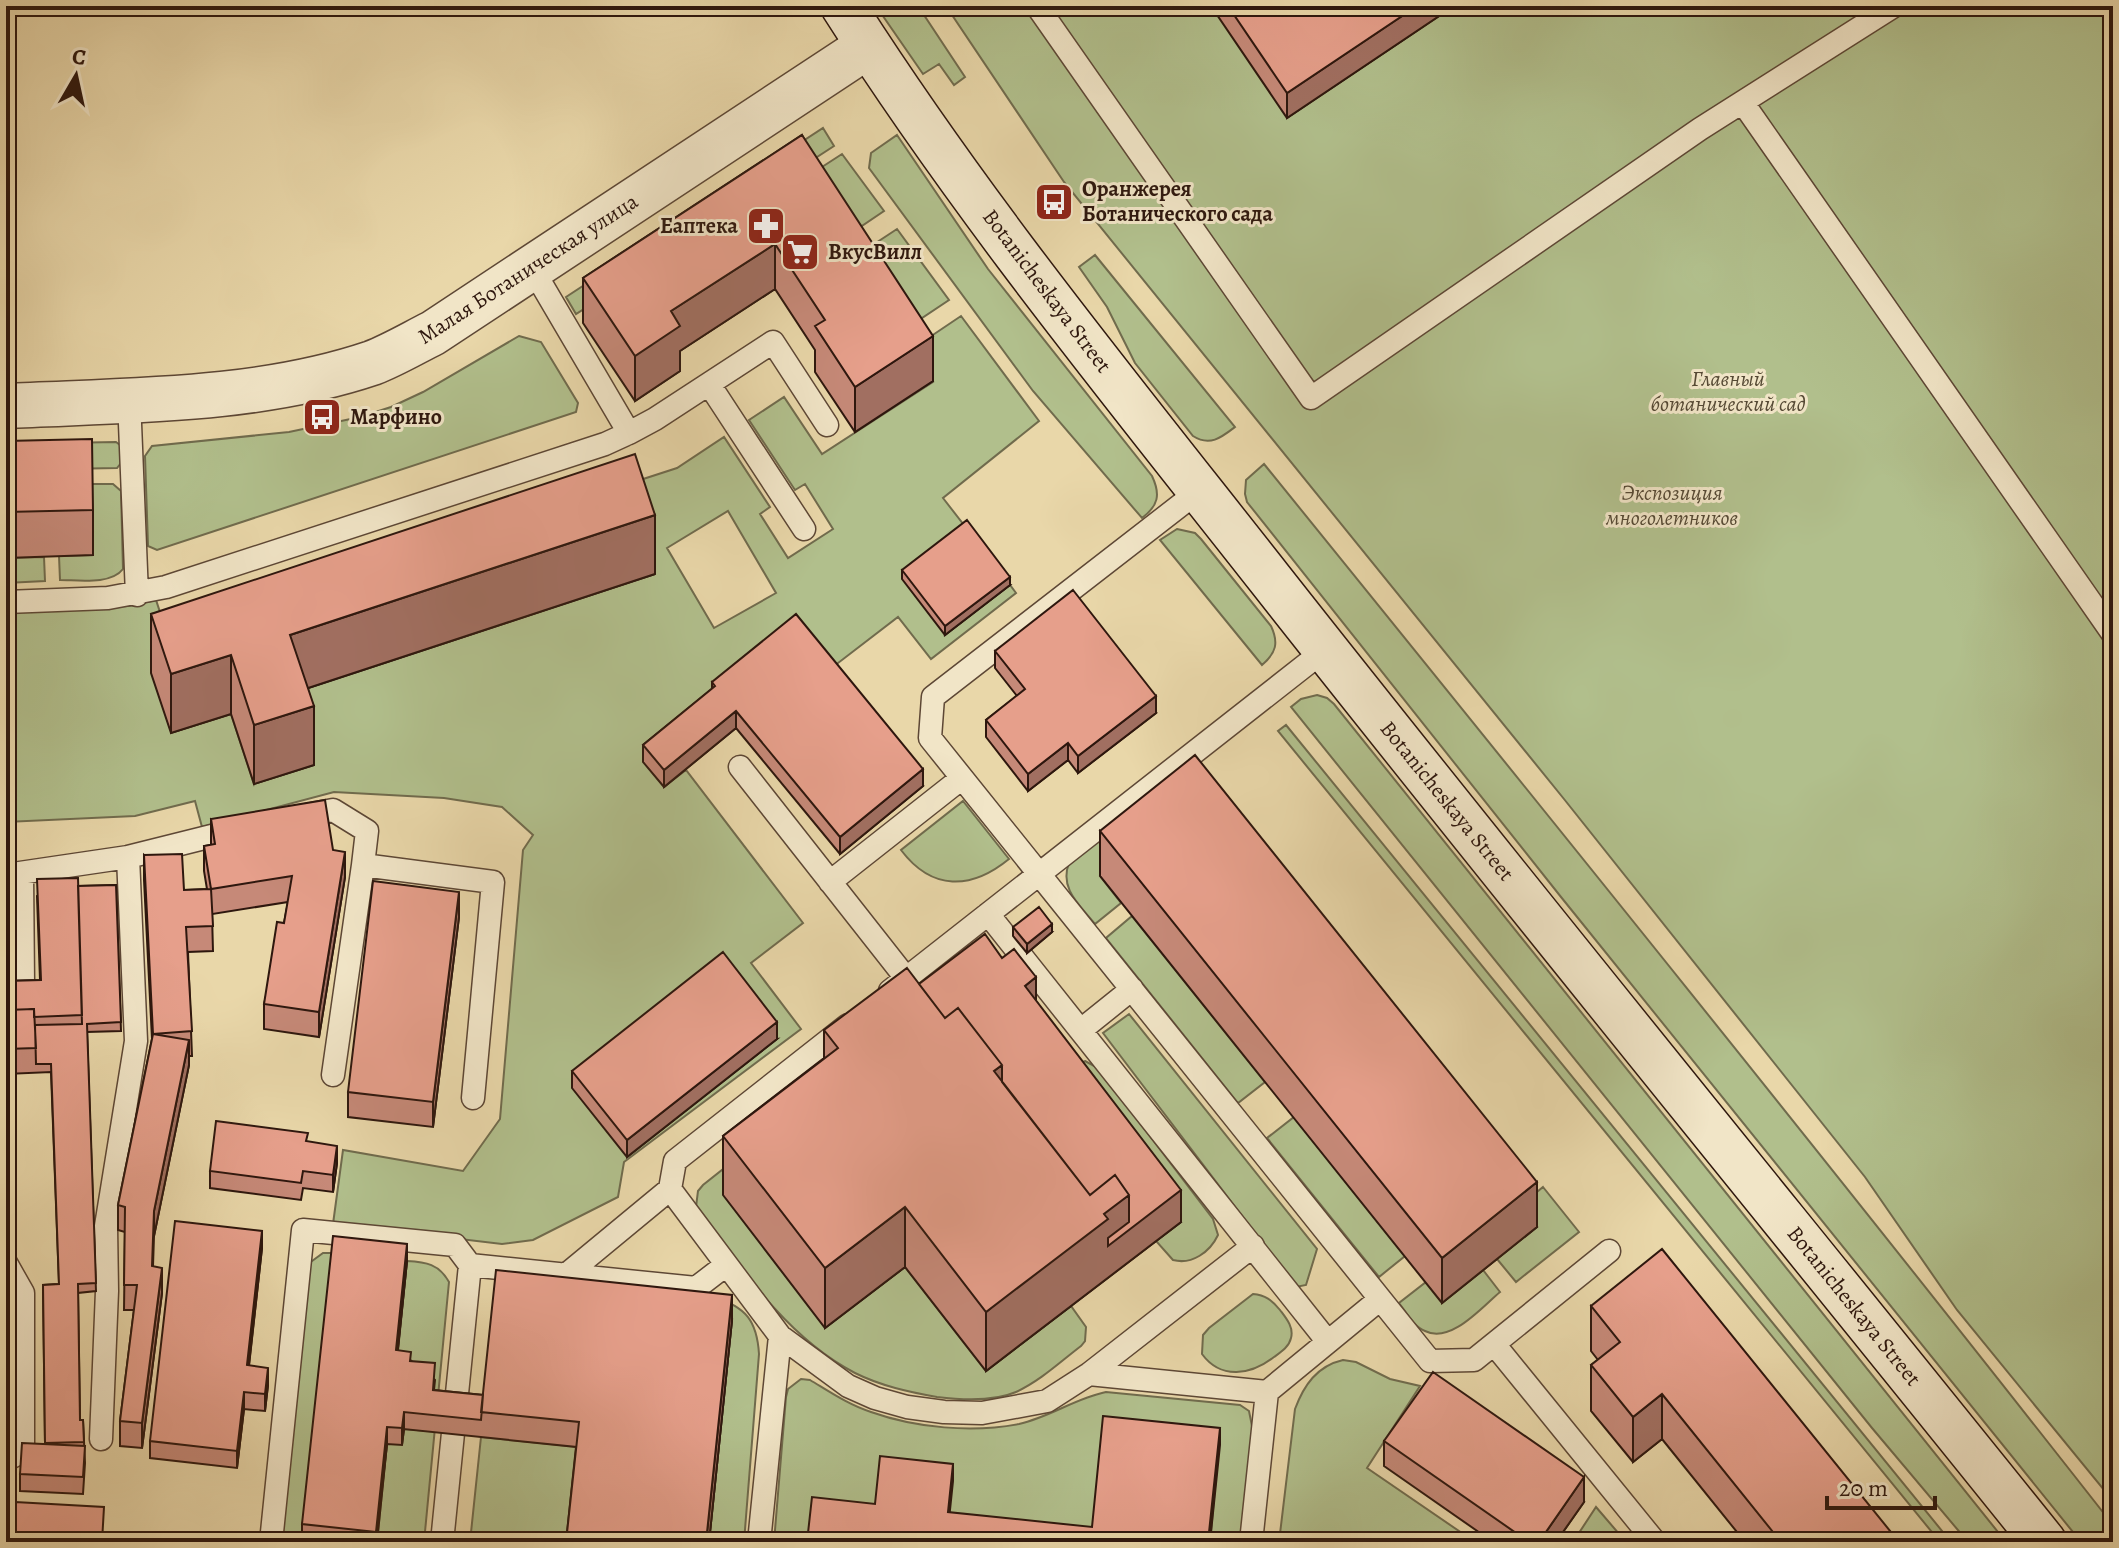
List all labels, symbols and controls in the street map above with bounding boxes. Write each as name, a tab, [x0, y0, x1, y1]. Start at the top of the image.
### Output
north arrow	[36, 36, 116, 116]
text: С	[70, 41, 88, 73]
place label: Оранжерея Ботанического сада	[1082, 174, 1273, 229]
bus stop icon: Оранжерея Ботанического сада	[1033, 181, 1075, 223]
street label: Малая Ботаническая улица	[412, 186, 645, 352]
street label: Botanicheskaya Street	[975, 203, 1119, 379]
pharmacy icon: Еаптека	[745, 205, 787, 247]
place label: Еаптека	[660, 211, 739, 241]
supermarket icon: ВкусВилл	[779, 231, 821, 273]
place label: ВкусВилл	[828, 237, 922, 267]
park label: Главный ботанический сад	[1650, 364, 1806, 419]
bus stop icon: Марфино	[301, 396, 343, 438]
place label: Марфино	[350, 402, 442, 432]
park label: Экспозиция многолетников	[1605, 478, 1738, 533]
street label: Botanicheskaya Street	[1373, 715, 1521, 887]
street label: Botanicheskaya Street	[1780, 1220, 1928, 1392]
scale bar	[1827, 1460, 1935, 1510]
text: 20 m	[1839, 1472, 1888, 1504]

